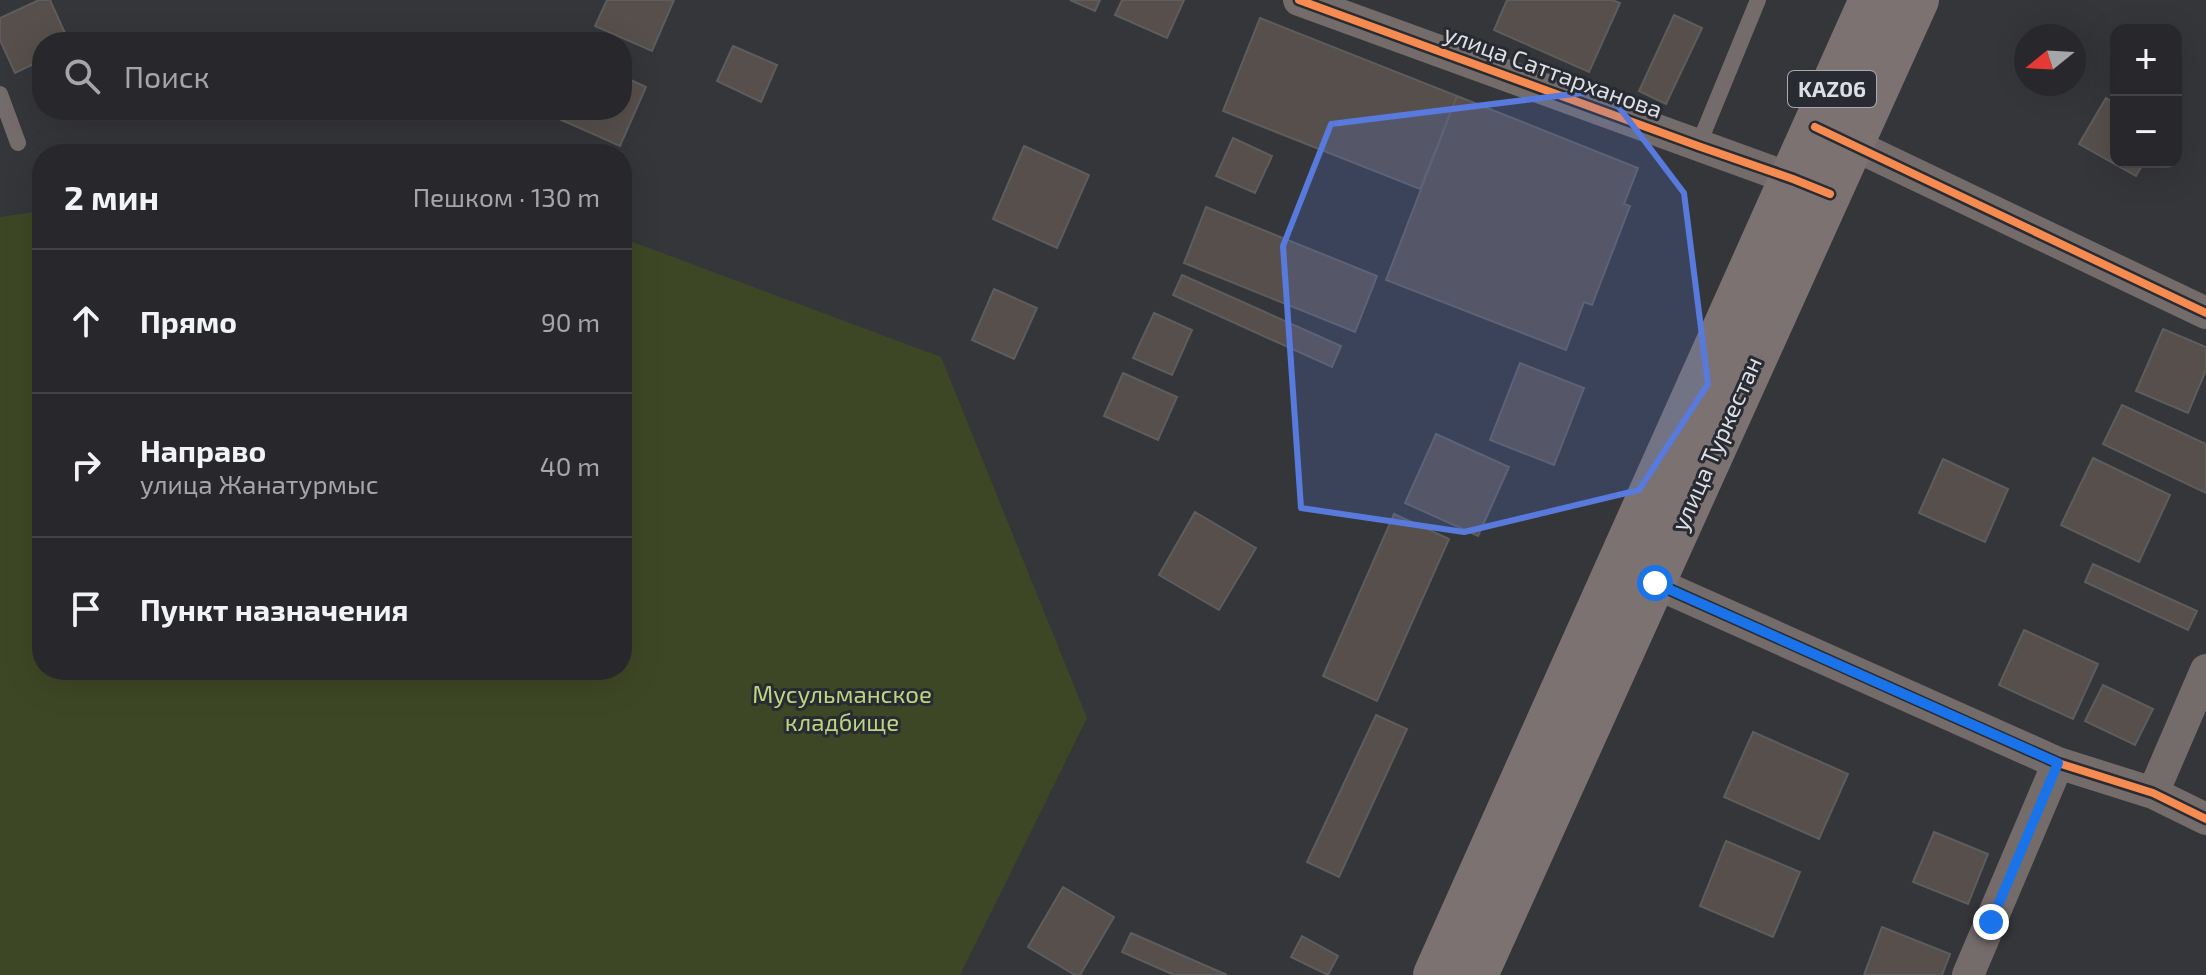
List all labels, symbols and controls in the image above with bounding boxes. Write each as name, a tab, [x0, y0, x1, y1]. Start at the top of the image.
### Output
street label: улица Саттарханова	[1440, 18, 1667, 125]
north arrow	[2014, 24, 2086, 96]
map controls	[2110, 24, 2182, 168]
button: +	[2110, 24, 2182, 96]
search box	[32, 32, 632, 120]
icon: search	[60, 54, 104, 98]
text: Поиск	[124, 58, 210, 94]
road number: KАZ06	[1788, 71, 1876, 107]
button: −	[2110, 96, 2182, 168]
text: 2 мин	[64, 176, 159, 217]
text: Пешком · 130 m	[413, 181, 600, 212]
icon: ahead	[64, 299, 108, 343]
text: Прямо	[140, 303, 237, 339]
text: 90 m	[541, 306, 600, 337]
street label: улица Туркестан	[1664, 352, 1768, 536]
text: Направо	[140, 432, 266, 468]
icon: right	[64, 443, 108, 487]
text: 40 m	[540, 450, 600, 481]
text: улица Жанатурмыс	[140, 468, 379, 499]
route start	[1637, 565, 1673, 601]
icon: arrive	[64, 587, 108, 631]
text: Пункт назначения	[140, 591, 408, 627]
park label: Мусульманское кладбище	[752, 679, 932, 736]
route end	[1973, 904, 2009, 940]

